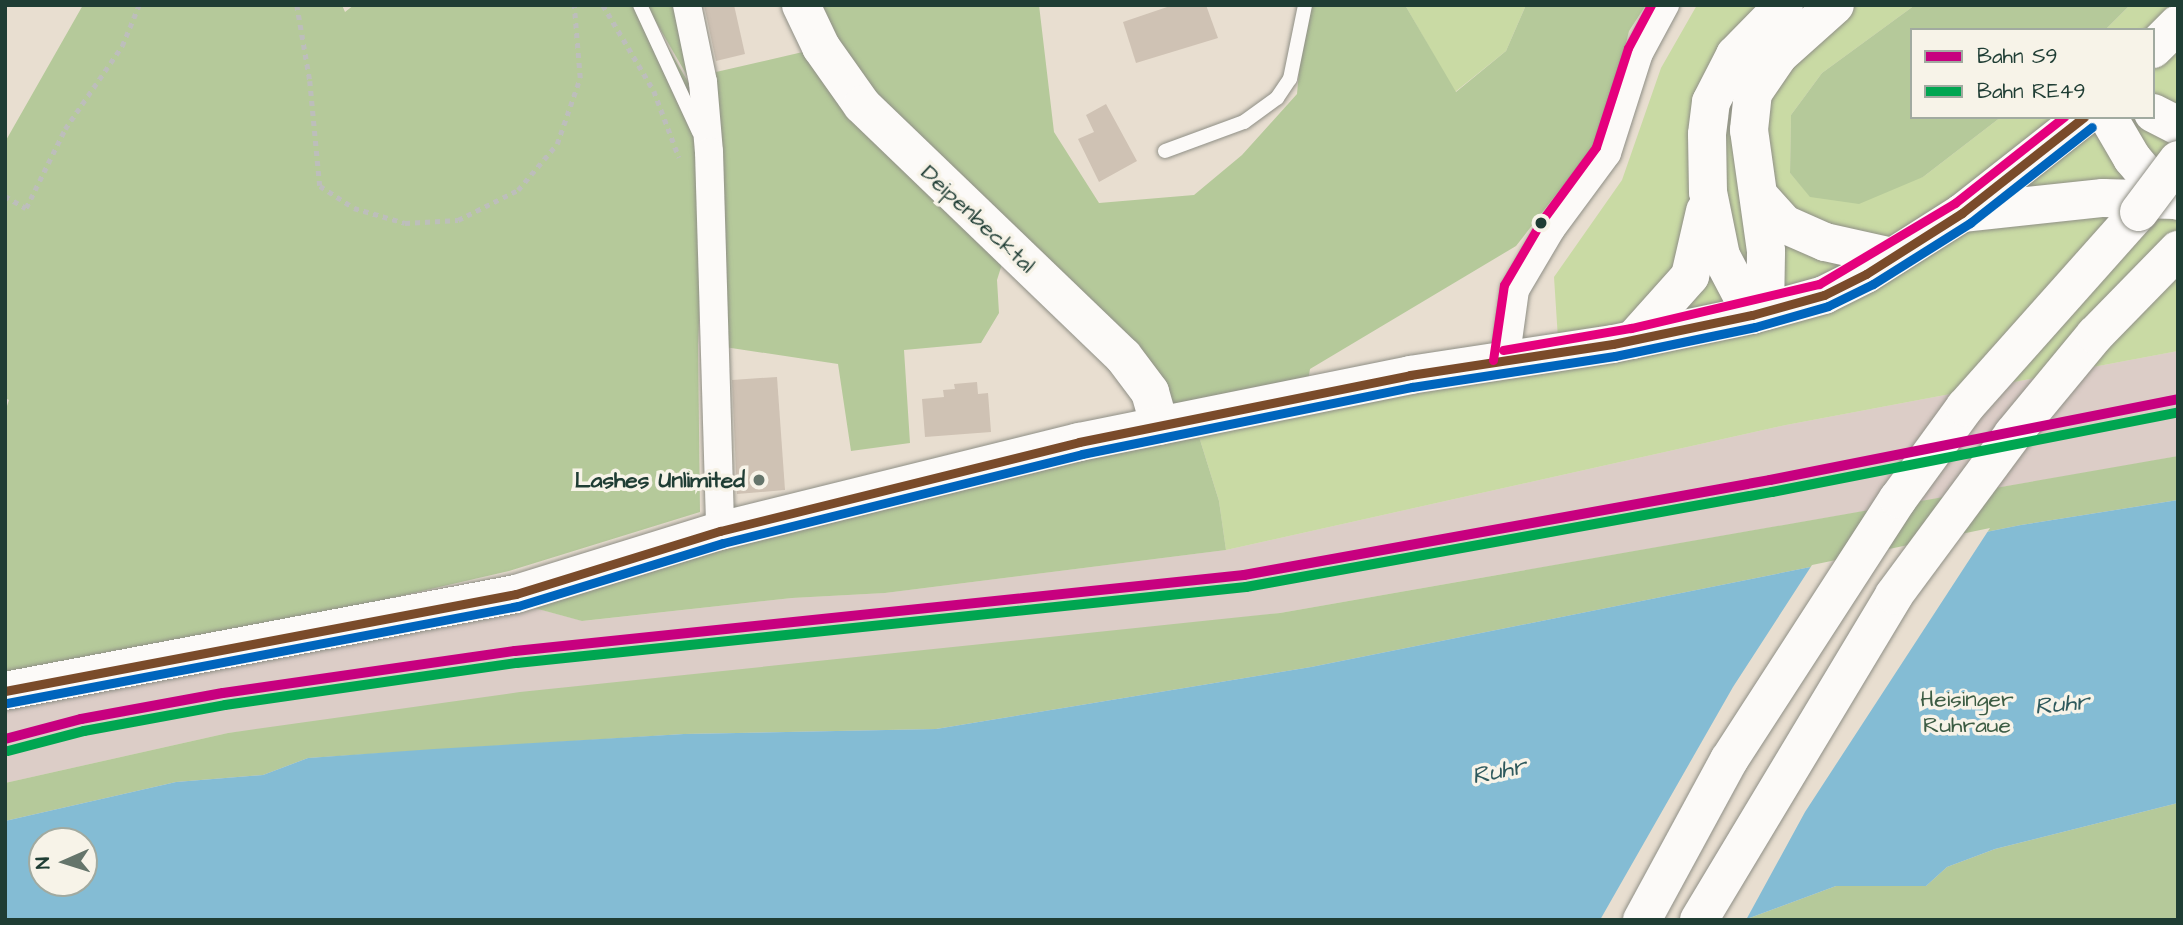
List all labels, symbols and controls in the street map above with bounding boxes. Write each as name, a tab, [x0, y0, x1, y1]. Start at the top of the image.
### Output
legend	[1910, 28, 2155, 119]
text: Bahn S9	[1977, 42, 2057, 71]
text: Bahn RE49	[1977, 77, 2086, 106]
street label: Deipenbecktal	[915, 159, 1041, 279]
unlabelled marker	[1534, 216, 1548, 230]
place label: Lashes Unlimited	[575, 466, 745, 494]
marker: Lashes Unlimited	[751, 472, 767, 488]
park label: Heisinger Ruhraue	[1920, 685, 2014, 739]
water label: Ruhr	[2033, 688, 2091, 722]
water label: Ruhr	[1469, 752, 1529, 792]
north arrow	[28, 827, 98, 897]
text: N	[30, 856, 57, 870]

